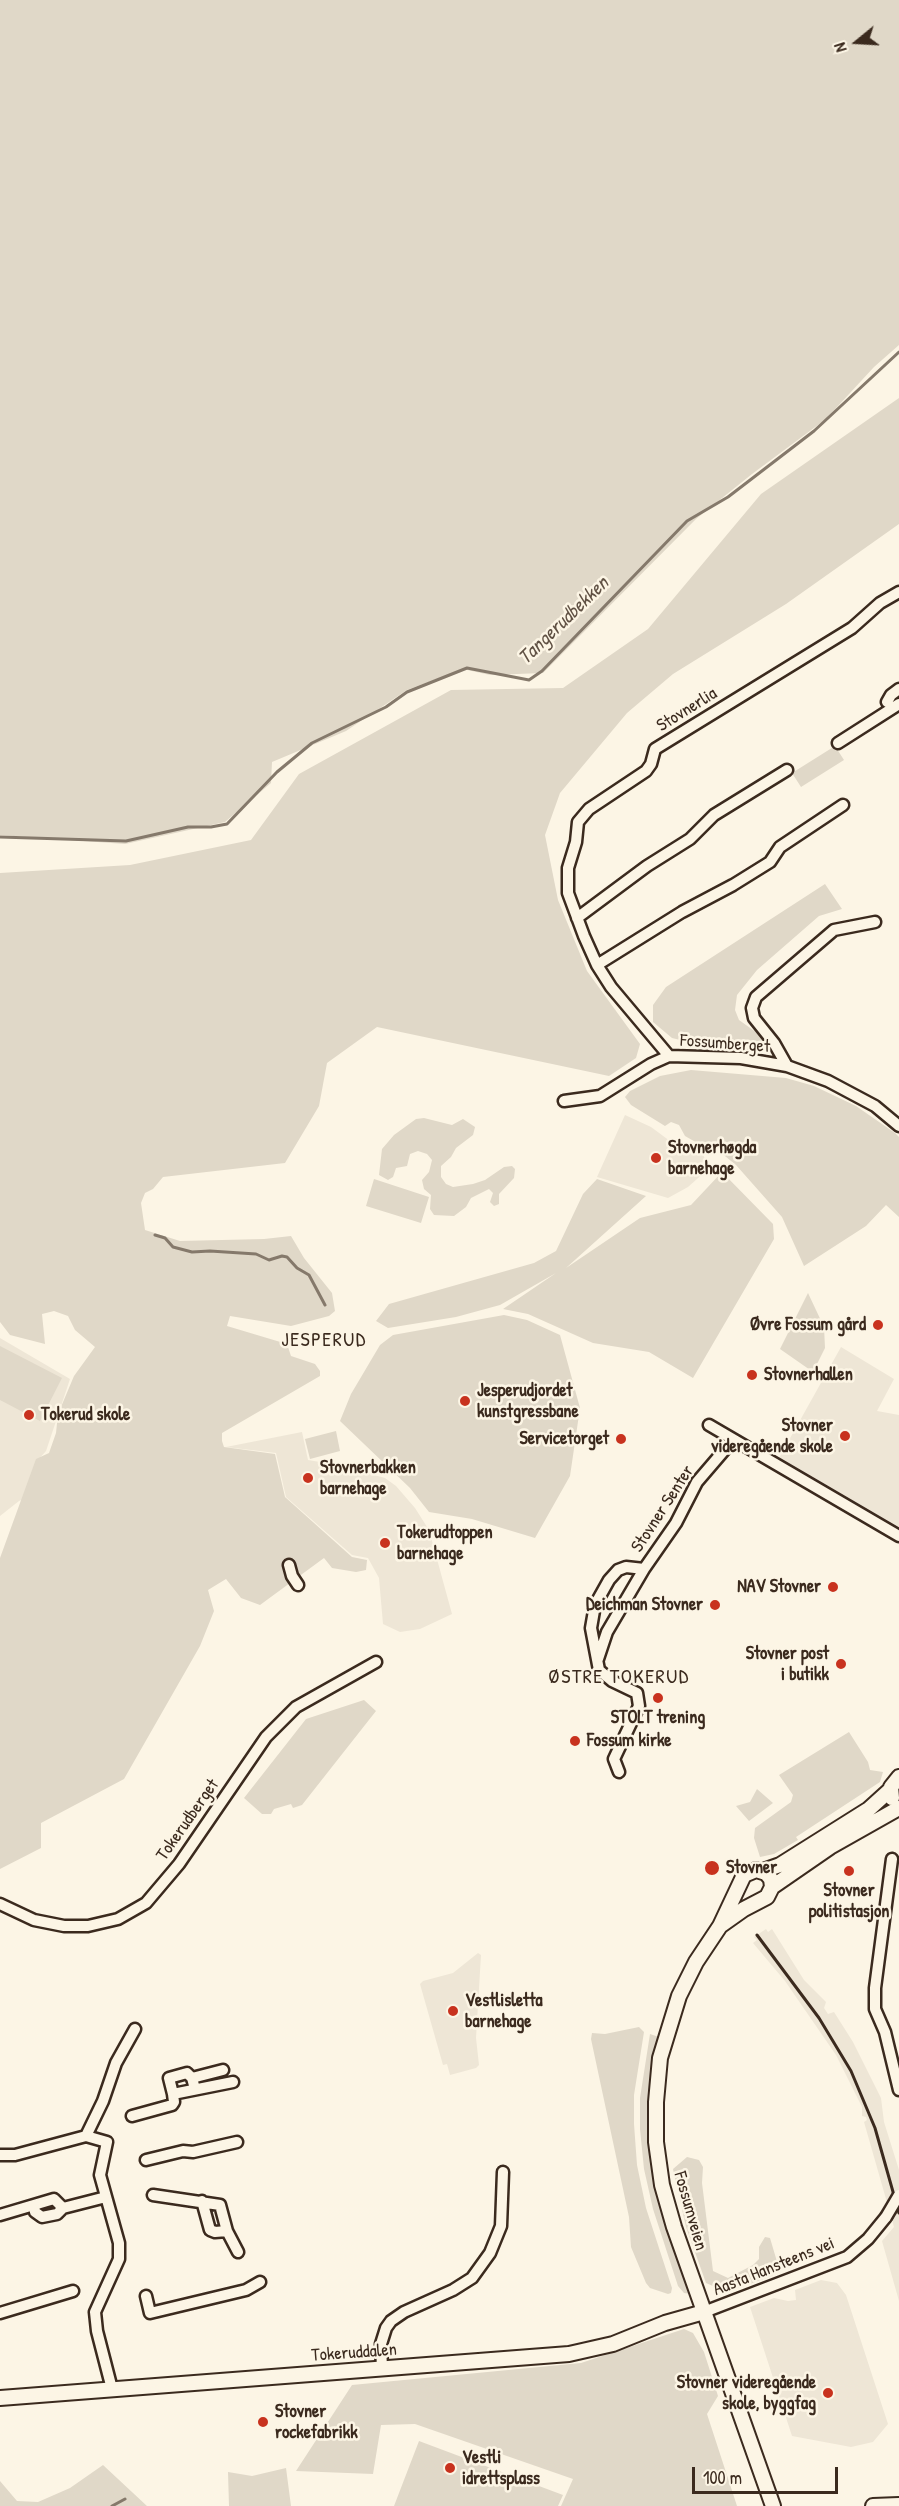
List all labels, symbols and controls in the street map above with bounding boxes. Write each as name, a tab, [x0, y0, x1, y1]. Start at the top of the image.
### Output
north arrow	[827, 12, 887, 72]
text: N	[828, 40, 852, 55]
water label: Tangerudbekken	[514, 572, 614, 670]
street label: Stovnerlia	[653, 683, 721, 737]
street label: Fossumberget	[679, 1030, 771, 1058]
place label: Stovnerhøgda barnehage	[668, 1137, 756, 1180]
marker: Stovnerhøgda barnehage	[649, 1151, 663, 1165]
place label: Øvre Fossum gård	[750, 1314, 866, 1336]
marker: Øvre Fossum gård	[871, 1318, 885, 1332]
district label: JESPERUD	[281, 1329, 367, 1353]
place label: Stovnerhallen	[764, 1364, 853, 1386]
marker: Stovnerhallen	[745, 1368, 759, 1382]
place label: Jesperudjordet kunstgressbane	[477, 1380, 579, 1422]
marker: Jesperudjordet kunstgressbane	[458, 1394, 472, 1408]
place label: Tokerud skole	[41, 1404, 130, 1426]
marker: Tokerud skole	[22, 1408, 36, 1422]
place label: Stovner videregående skole	[711, 1415, 833, 1458]
place label: Servicetorget	[520, 1428, 609, 1450]
marker: Stovner videregående skole	[838, 1429, 852, 1443]
marker: Servicetorget	[614, 1432, 628, 1446]
place label: Stovnerbakken barnehage	[320, 1457, 416, 1500]
street label: Stovner Senter	[627, 1462, 699, 1556]
marker: Stovnerbakken barnehage	[301, 1471, 315, 1485]
place label: Tokerudtoppen barnehage	[397, 1522, 493, 1564]
marker: Tokerudtoppen barnehage	[378, 1536, 392, 1550]
place label: NAV Stovner	[737, 1576, 821, 1598]
marker: NAV Stovner	[826, 1580, 840, 1594]
place label: Deichman Stovner	[586, 1594, 703, 1616]
marker: Deichman Stovner	[708, 1598, 722, 1612]
place label: Stovner post i butikk	[746, 1643, 829, 1686]
marker: Stovner post i butikk	[834, 1657, 848, 1671]
district label: ØSTRE TOKERUD	[548, 1666, 690, 1690]
marker: STOLT trening	[651, 1691, 665, 1705]
place label: STOLT trening	[611, 1707, 705, 1729]
place label: Fossum kirke	[587, 1730, 672, 1752]
marker: Fossum kirke	[568, 1734, 582, 1748]
street label: Tokerudberget	[152, 1775, 224, 1865]
place label: Stovner	[726, 1857, 777, 1879]
marker: Stovner	[703, 1859, 721, 1877]
marker: Stovner politistasjon	[842, 1864, 856, 1878]
place label: Stovner politistasjon	[809, 1880, 889, 1922]
place label: Vestlisletta barnehage	[465, 1990, 543, 2032]
marker: Vestlisletta barnehage	[446, 2004, 460, 2018]
street label: Fossumveien	[668, 2169, 712, 2253]
street label: Aasta Hansteens vei	[710, 2233, 838, 2301]
street label: Tokeruddalen	[311, 2339, 397, 2367]
place label: Stovner videregående skole, byggfag	[677, 2372, 816, 2414]
marker: Stovner videregående skole, byggfag	[821, 2386, 835, 2400]
place label: Stovner rockefabrikk	[275, 2401, 358, 2444]
marker: Stovner rockefabrikk	[256, 2415, 270, 2429]
place label: Vestli idrettsplass	[462, 2447, 540, 2490]
scale bar	[695, 2455, 840, 2493]
marker: Vestli idrettsplass	[443, 2461, 457, 2475]
text: 100 m	[703, 2465, 742, 2490]

